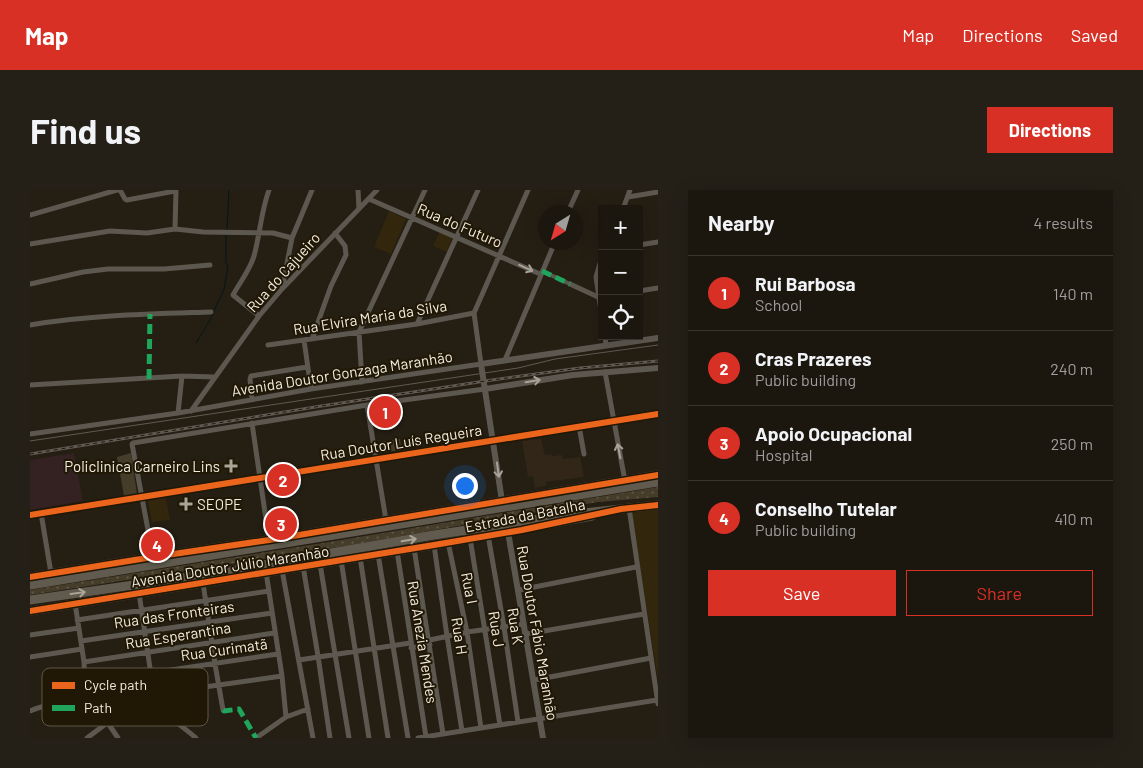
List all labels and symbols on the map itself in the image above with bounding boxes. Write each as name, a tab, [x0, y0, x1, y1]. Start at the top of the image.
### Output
street label: Rua do Futuro	[415, 199, 505, 251]
north arrow	[538, 205, 583, 250]
street label: Rua do Cajueiro	[243, 228, 323, 316]
one-way arrow	[518, 263, 533, 273]
street label: Rua Elvira Maria da Silva	[292, 296, 448, 338]
street label: Avenida Doutor Gonzaga Maranhão	[230, 347, 454, 399]
one-way arrow	[525, 376, 541, 386]
pin: 1	[369, 393, 401, 431]
street label: Rua Doutor Luís Regueira	[319, 420, 483, 464]
one-way arrow	[614, 443, 623, 459]
place label: Policlinica Carneiro Lins	[64, 457, 220, 475]
marker: Policlinica Carneiro Lins	[224, 459, 238, 473]
pin: 2	[267, 461, 299, 499]
one-way arrow	[493, 462, 503, 478]
your location	[452, 473, 478, 499]
place label: SEOPE	[197, 495, 242, 513]
street label: Estrada da Batalha	[463, 495, 587, 535]
marker: SEOPE	[179, 497, 193, 511]
pin: 3	[265, 505, 297, 543]
pin: 4	[141, 526, 173, 564]
one-way arrow	[401, 534, 417, 544]
street label: Avenida Doutor Júlio Maranhão	[130, 541, 330, 591]
street label: Rua Doutor Fábio Maranhão	[514, 544, 562, 722]
street label: Rua I	[458, 571, 482, 605]
street label: Rua Anezia Mendes	[404, 579, 442, 705]
one-way arrow	[70, 588, 86, 598]
street label: Rua das Fronteiras	[113, 597, 235, 631]
street label: Rua K	[504, 606, 528, 646]
street label: Rua J	[485, 610, 509, 648]
street label: Rua H	[448, 616, 472, 656]
street label: Rua Esperantina	[124, 618, 232, 652]
street label: Rua Curimatã	[179, 634, 269, 664]
legend	[42, 668, 208, 726]
text: Cycle path	[84, 676, 147, 693]
text: Path	[84, 699, 112, 716]

